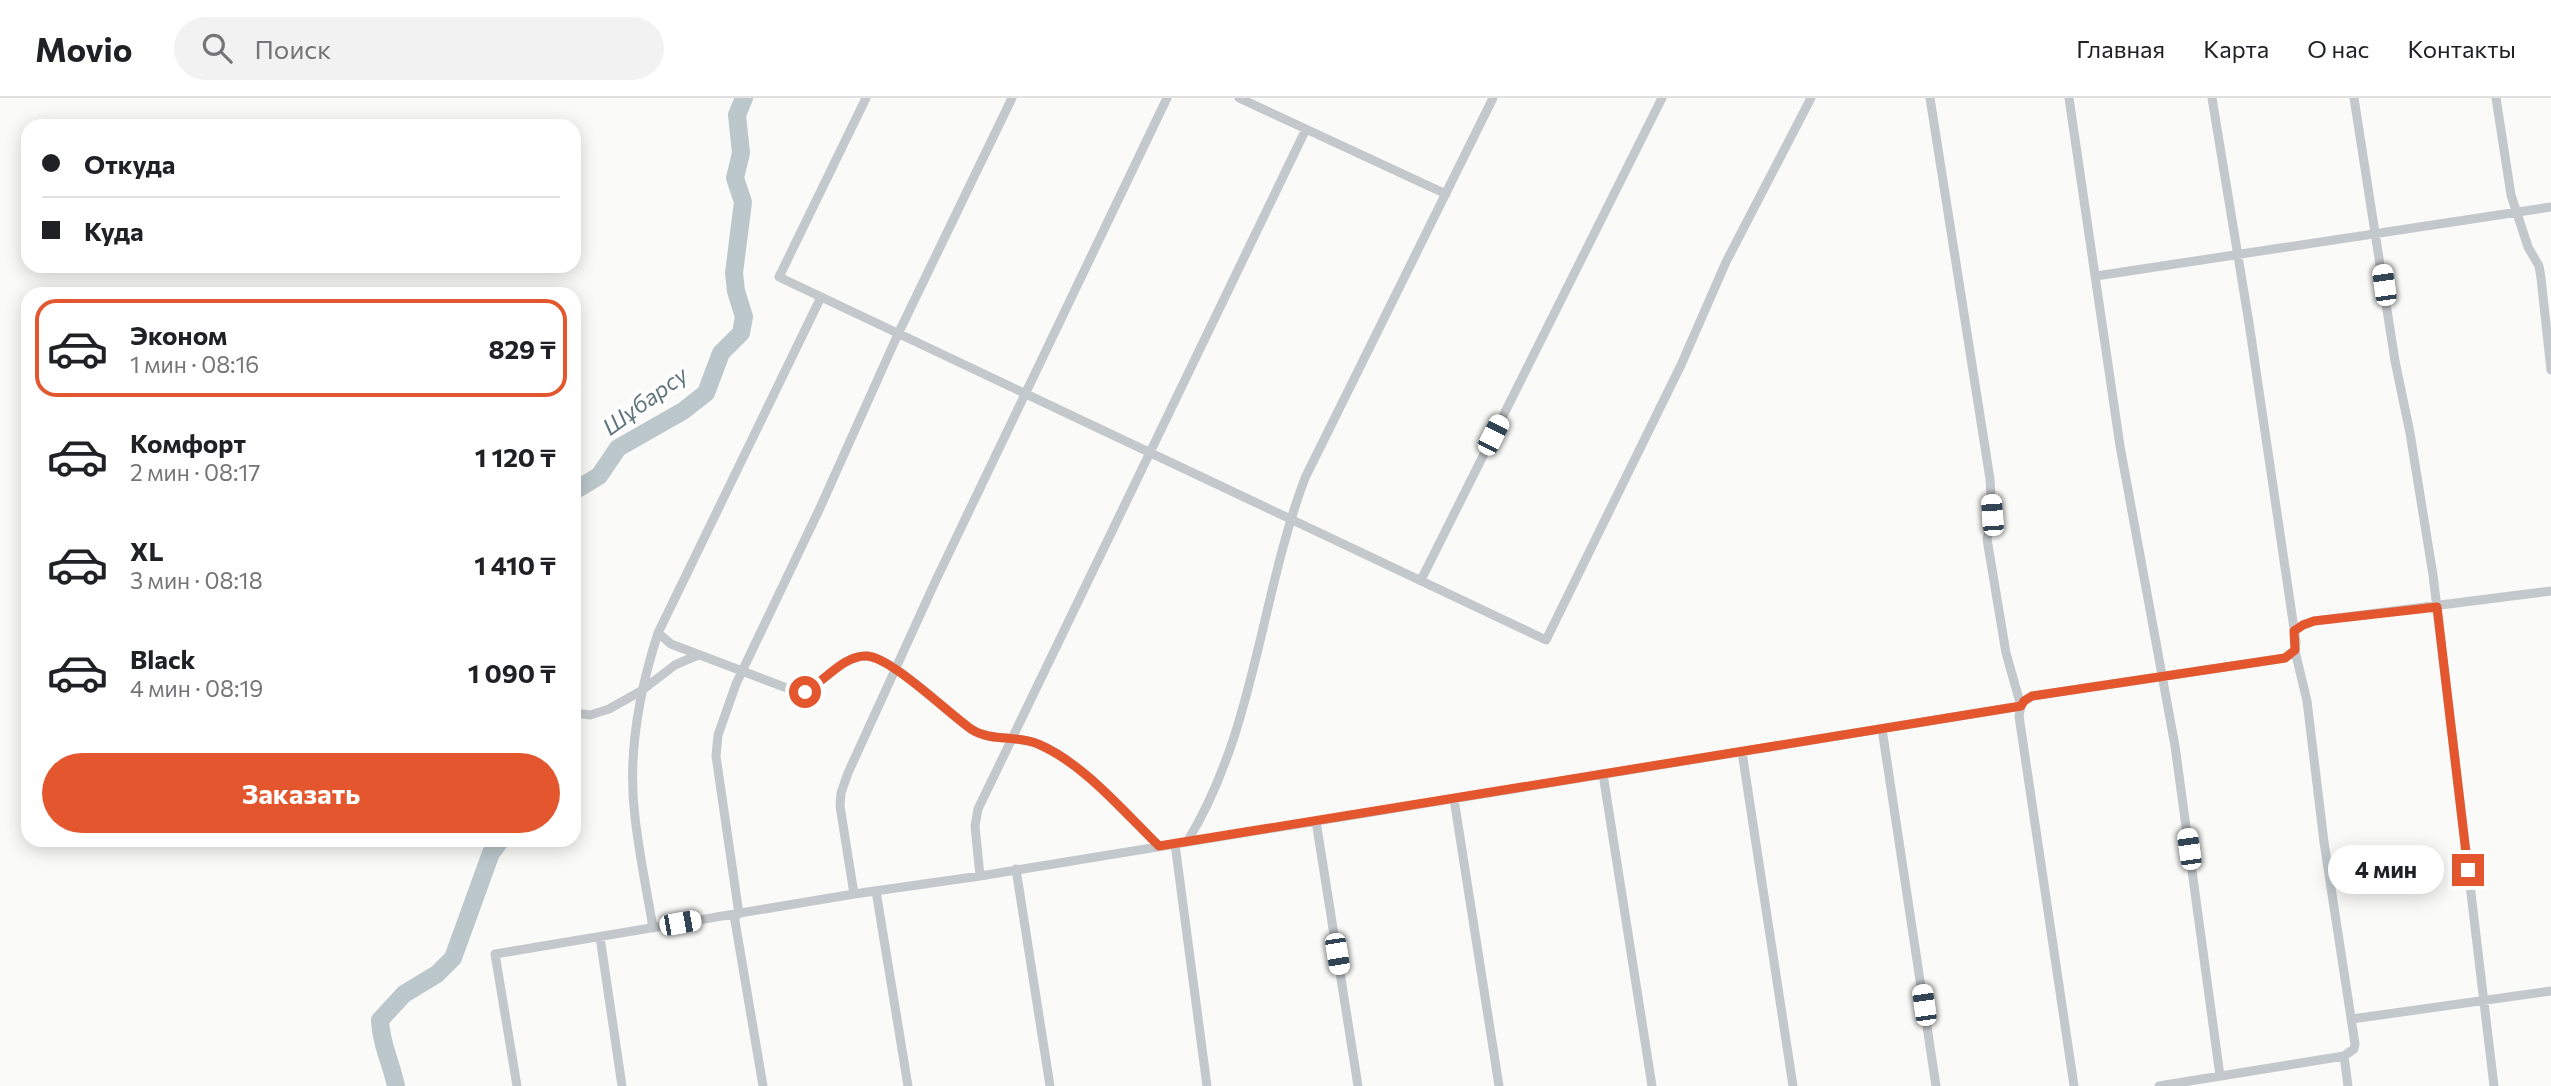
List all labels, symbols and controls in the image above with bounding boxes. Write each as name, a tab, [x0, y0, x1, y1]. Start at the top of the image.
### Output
search box	[174, 17, 664, 80]
text: Movio	[35, 28, 132, 69]
icon: search	[198, 29, 236, 67]
text: Поиск	[254, 33, 331, 64]
text: Главная	[2076, 34, 2165, 63]
text: Карта	[2203, 34, 2269, 63]
text: О нас	[2307, 34, 2369, 63]
text: Контакты	[2407, 34, 2516, 63]
text: Откуда	[84, 148, 175, 179]
text: Куда	[84, 215, 144, 246]
car	[2371, 263, 2398, 307]
icon: car	[46, 317, 109, 380]
text: Эконом	[130, 319, 227, 350]
text: 829 ₸	[488, 333, 556, 364]
text: 1 мин · 08:16	[130, 350, 259, 378]
water label: Шұбарсу	[596, 359, 693, 440]
car	[1475, 412, 1512, 458]
icon: car	[46, 425, 109, 488]
text: Комфорт	[130, 427, 246, 458]
text: 1 120 ₸	[475, 441, 556, 472]
text: 2 мин · 08:17	[130, 458, 260, 486]
car	[1981, 493, 2004, 537]
icon: car	[46, 533, 109, 596]
text: XL	[130, 535, 164, 566]
text: 1 410 ₸	[474, 549, 556, 580]
text: 3 мин · 08:18	[130, 566, 263, 594]
icon: car	[46, 641, 109, 704]
text: Black	[130, 643, 196, 674]
text: 1 090 ₸	[468, 657, 556, 688]
text: 4 мин · 08:19	[130, 674, 263, 702]
route start	[789, 676, 821, 708]
button: Заказать	[42, 753, 560, 833]
car	[2176, 827, 2203, 871]
callout: 4 мин	[2328, 846, 2444, 894]
route end	[2452, 854, 2484, 886]
text: 4 мин	[2355, 855, 2417, 883]
car	[658, 909, 703, 937]
car	[1324, 932, 1351, 976]
car	[1911, 983, 1938, 1027]

